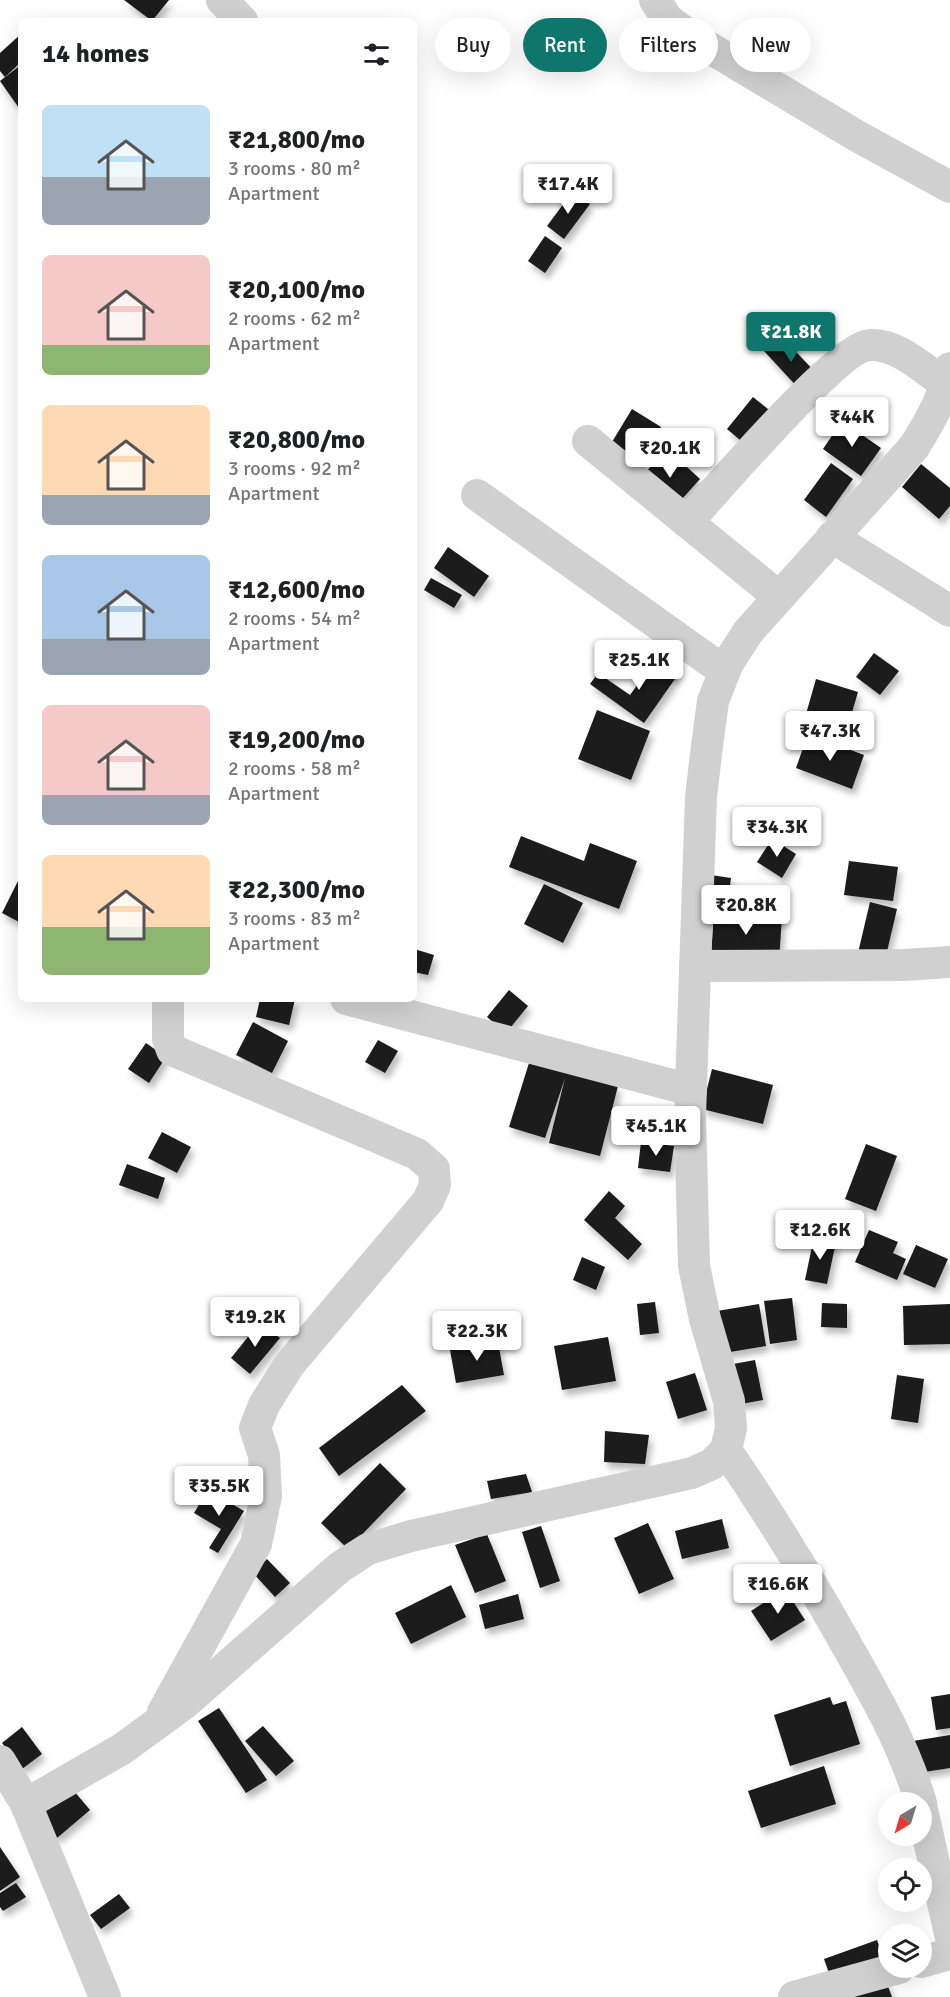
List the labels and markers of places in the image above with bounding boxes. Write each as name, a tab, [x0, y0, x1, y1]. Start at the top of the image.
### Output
pin: ₹17.4K	[519, 164, 617, 215]
pin: ₹21.8K	[742, 312, 840, 363]
pin: ₹44K	[816, 397, 888, 448]
pin: ₹20.1K	[621, 428, 719, 479]
pin: ₹25.1K	[590, 640, 688, 691]
pin: ₹47.3K	[781, 711, 879, 762]
pin: ₹34.3K	[728, 807, 826, 858]
pin: ₹20.8K	[697, 885, 795, 936]
pin: ₹45.1K	[607, 1106, 705, 1157]
pin: ₹12.6K	[771, 1210, 869, 1261]
pin: ₹19.2K	[206, 1297, 304, 1348]
pin: ₹22.3K	[428, 1311, 526, 1362]
pin: ₹35.5K	[170, 1466, 268, 1517]
pin: ₹16.6K	[729, 1564, 827, 1615]

